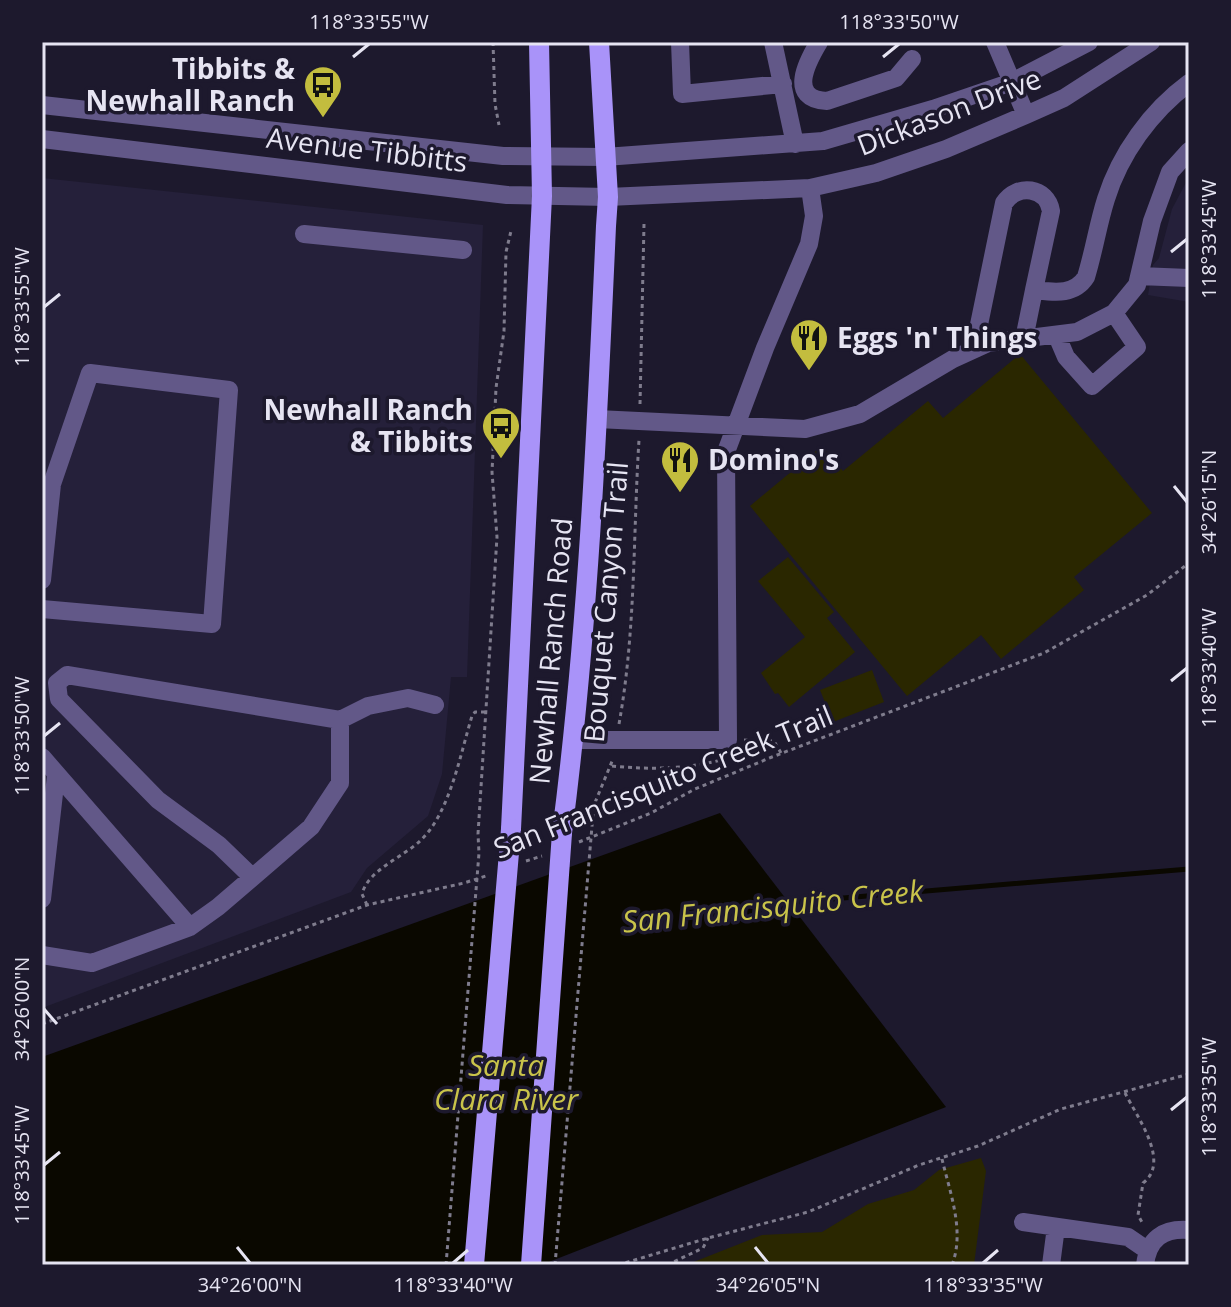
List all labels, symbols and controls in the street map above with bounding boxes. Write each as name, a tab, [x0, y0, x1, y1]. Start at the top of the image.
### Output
text: 118°33'55"W	[309, 8, 429, 35]
text: 118°33'50"W	[839, 8, 959, 35]
place label: Tibbits & Newhall Ranch	[85, 49, 295, 119]
street label: Dickason Drive	[851, 59, 1046, 164]
bus stop icon: Tibbits & Newhall Ranch	[302, 64, 344, 119]
street label: Avenue Tibbitts	[265, 118, 470, 180]
text: 118°33'45"W	[1195, 179, 1222, 299]
text: 118°33'55"W	[8, 247, 35, 367]
restaurant icon: Eggs 'n' Things	[788, 317, 830, 372]
place label: Eggs 'n' Things	[837, 318, 1037, 356]
place label: Newhall Ranch & Tibbits	[263, 390, 473, 460]
bus stop icon: Newhall Ranch & Tibbits	[480, 405, 522, 460]
restaurant icon: Domino's	[659, 439, 701, 494]
place label: Domino's	[708, 440, 839, 478]
text: 34°26'15"N	[1195, 450, 1222, 554]
street label: Bouquet Canyon Trail	[574, 460, 636, 744]
street label: Newhall Ranch Road	[519, 516, 581, 786]
text: 118°33'40"W	[1195, 608, 1222, 728]
text: 118°33'50"W	[8, 676, 35, 796]
street label: San Francisquito Creek Trail	[488, 696, 838, 867]
water label: San Francisquito Creek	[620, 869, 927, 942]
text: 34°26'00"N	[8, 957, 35, 1061]
text: 118°33'35"W	[1195, 1037, 1222, 1157]
water label: Santa Clara River	[434, 1044, 579, 1119]
text: 118°33'45"W	[8, 1105, 35, 1225]
text: 34°26'00"N	[198, 1271, 302, 1298]
text: 118°33'40"W	[393, 1271, 513, 1298]
text: 34°26'05"N	[716, 1271, 820, 1298]
text: 118°33'35"W	[923, 1271, 1043, 1298]

